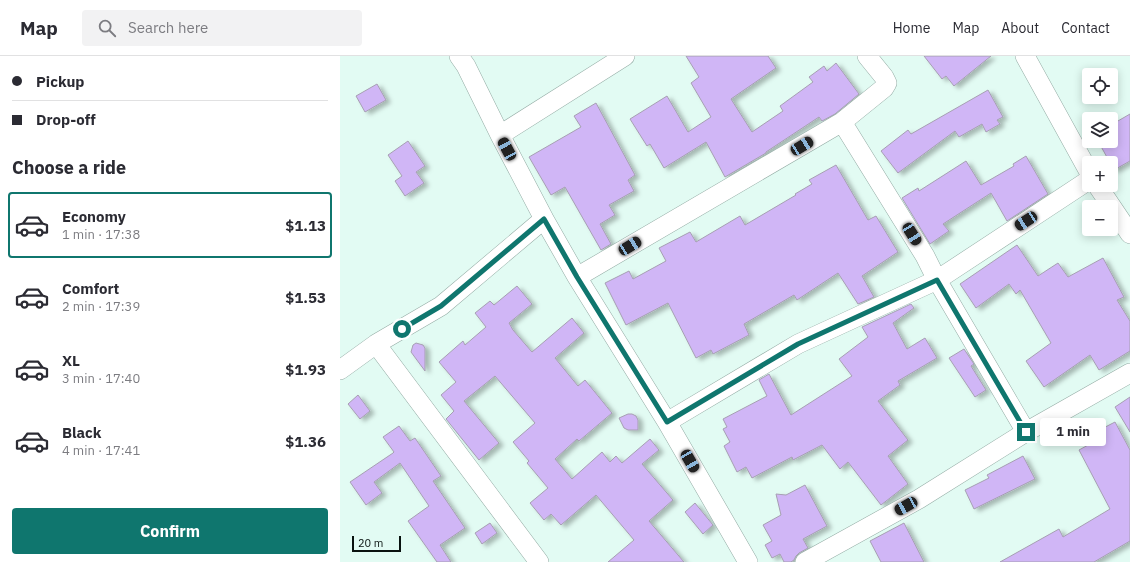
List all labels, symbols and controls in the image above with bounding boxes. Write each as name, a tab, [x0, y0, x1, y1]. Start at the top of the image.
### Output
search box	[82, 10, 362, 46]
text: Map	[20, 16, 58, 40]
icon: search	[96, 17, 118, 39]
text: Search here	[128, 18, 208, 37]
text: Home	[893, 19, 930, 37]
text: Map	[952, 19, 979, 37]
text: About	[1001, 19, 1039, 37]
text: Contact	[1061, 19, 1110, 37]
map controls	[1082, 68, 1118, 236]
button: locate	[1082, 68, 1118, 104]
text: Pickup	[36, 72, 84, 91]
text: Drop-off	[36, 110, 96, 129]
button: layers	[1082, 112, 1118, 148]
car	[789, 135, 815, 157]
car	[496, 136, 518, 162]
text: Choose a ride	[12, 156, 126, 179]
button: +	[1082, 156, 1118, 192]
button: −	[1082, 200, 1118, 236]
icon: car	[14, 207, 50, 243]
text: Economy	[62, 207, 126, 226]
car	[1013, 209, 1039, 233]
text: $1.13	[285, 216, 326, 235]
car	[901, 221, 923, 247]
text: 1 min · 17:38	[62, 226, 140, 243]
car	[617, 235, 643, 257]
icon: car	[14, 279, 50, 315]
text: Comfort	[62, 279, 119, 298]
text: $1.53	[285, 288, 326, 307]
text: 2 min · 17:39	[62, 298, 140, 315]
route start	[393, 320, 411, 338]
icon: car	[14, 351, 50, 387]
text: XL	[62, 351, 80, 370]
text: $1.93	[285, 360, 326, 379]
text: 3 min · 17:40	[62, 370, 140, 387]
callout: 1 min	[1040, 418, 1106, 446]
icon: car	[14, 423, 50, 459]
text: Black	[62, 423, 102, 442]
route end	[1017, 423, 1035, 441]
text: 1 min	[1056, 423, 1090, 440]
text: $1.36	[285, 432, 326, 451]
text: 4 min · 17:41	[62, 442, 140, 459]
car	[679, 448, 701, 474]
car	[893, 495, 919, 517]
button: Confirm	[12, 508, 328, 554]
scale bar	[352, 534, 401, 553]
text: 20 m	[358, 536, 383, 550]

